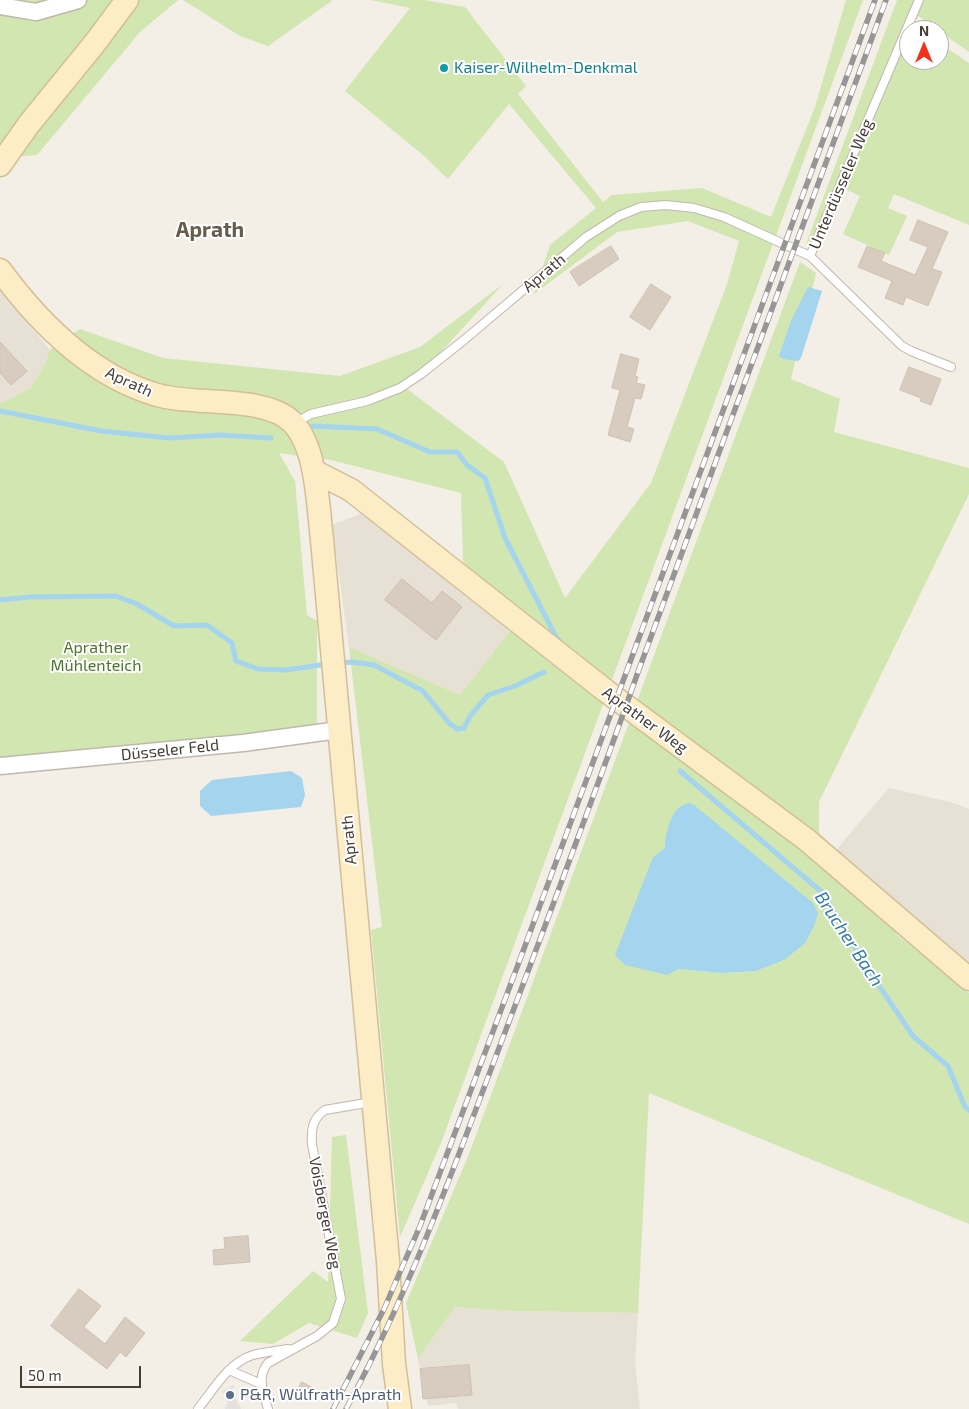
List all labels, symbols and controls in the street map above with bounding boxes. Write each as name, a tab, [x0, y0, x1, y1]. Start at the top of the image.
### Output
north arrow	[899, 20, 949, 70]
text: N	[919, 22, 929, 39]
place label: Kaiser-Wilhelm-Denkmal	[454, 58, 638, 78]
marker: Kaiser-Wilhelm-Denkmal	[438, 62, 450, 74]
street label: Unterdüsseler Weg	[805, 116, 877, 252]
district label: Aprath	[176, 217, 244, 243]
street label: Aprath	[519, 250, 569, 296]
street label: Aprath	[102, 363, 156, 401]
park label: Aprather Mühlenteich	[51, 638, 141, 676]
street label: Aprather Weg	[599, 683, 691, 757]
street label: Düsseler Feld	[120, 735, 220, 765]
street label: Aprath	[337, 814, 361, 866]
water label: Brucher Bach	[810, 887, 888, 991]
street label: Voisberger Weg	[305, 1155, 345, 1271]
scale bar	[22, 1356, 144, 1388]
text: 50 m	[28, 1366, 62, 1384]
place label: P&R, Wülfrath-Aprath	[240, 1385, 401, 1405]
marker: P&R, Wülfrath-Aprath	[224, 1389, 236, 1401]

